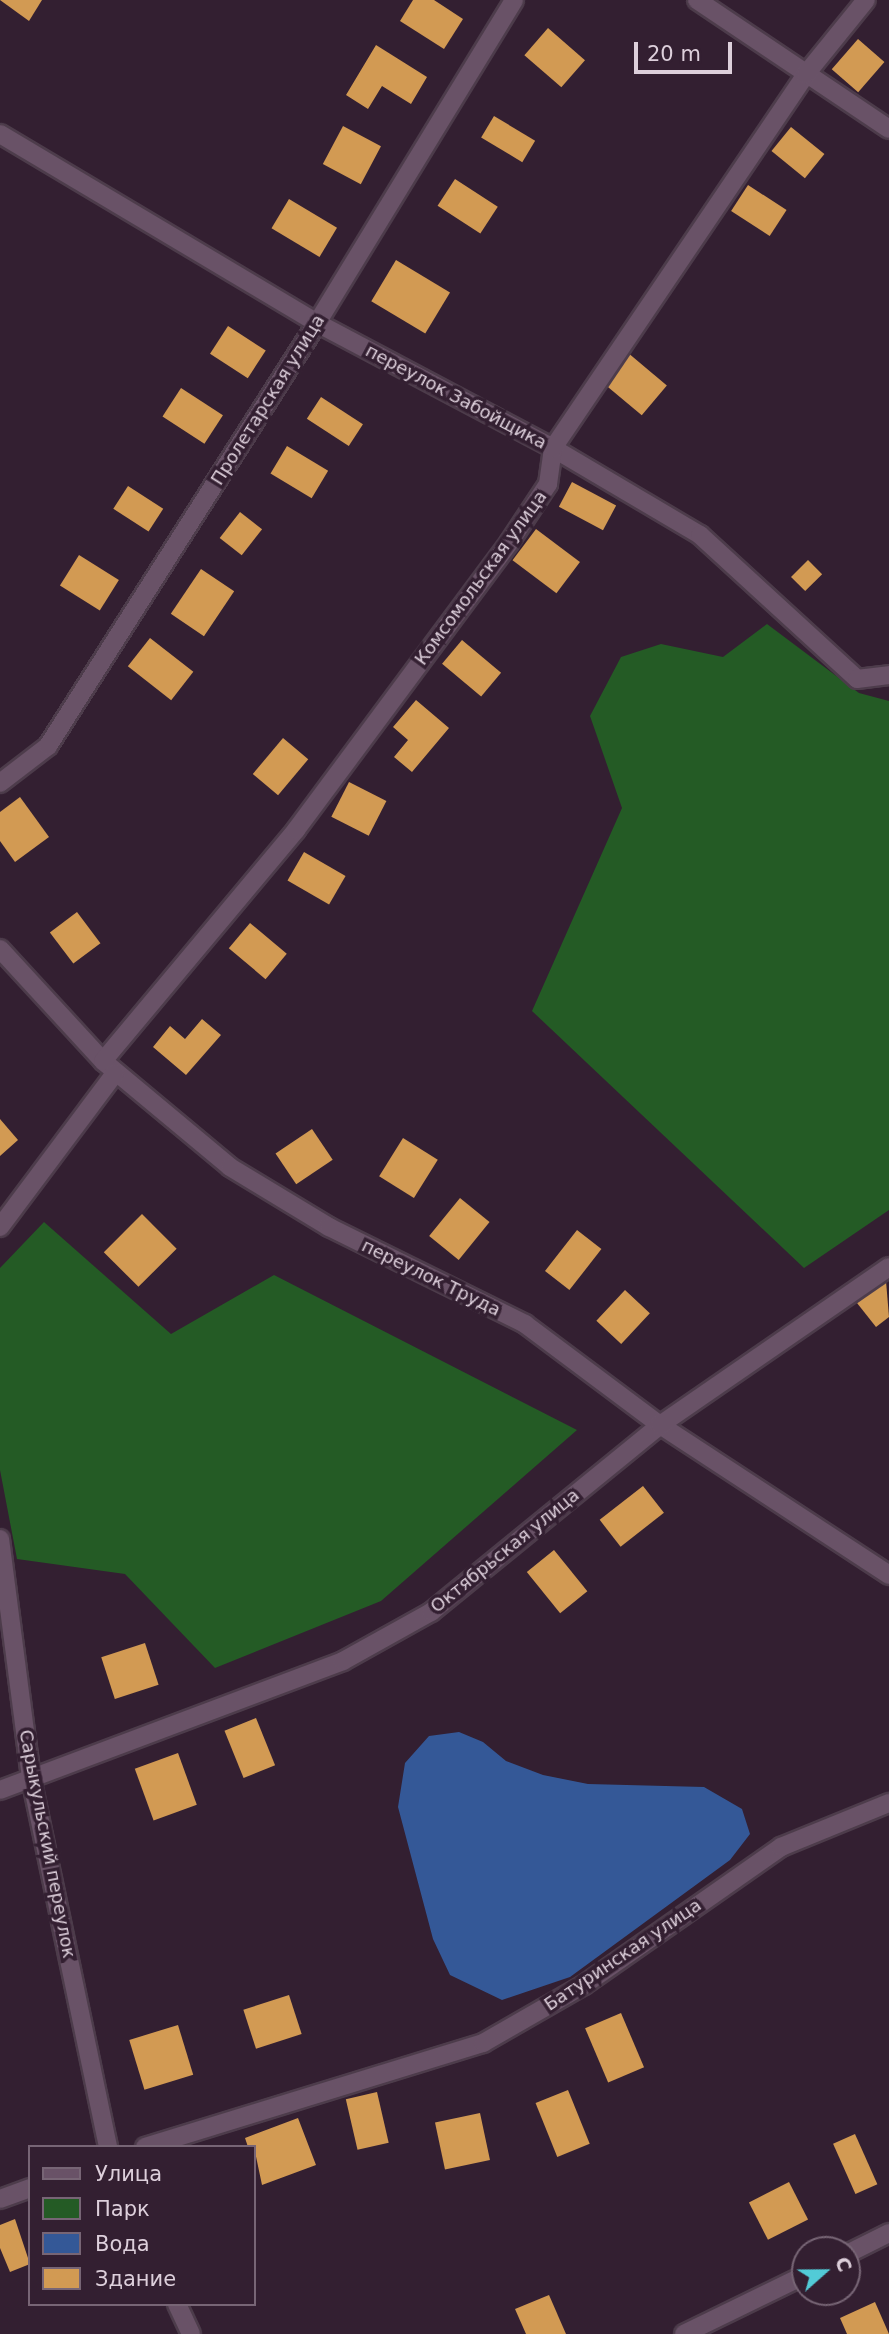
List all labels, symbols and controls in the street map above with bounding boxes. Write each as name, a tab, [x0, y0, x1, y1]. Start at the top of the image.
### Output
scale bar	[637, 28, 735, 72]
text: 20 m	[647, 42, 701, 66]
street label: Пролетарская улица	[207, 311, 329, 489]
street label: переулок Забойщика	[362, 340, 550, 454]
street label: Комсомольская улица	[410, 487, 552, 669]
street label: переулок Труда	[358, 1235, 504, 1321]
street label: Октябрьская улица	[426, 1484, 584, 1618]
street label: Сарыкульский переулок	[14, 1728, 80, 1960]
street label: Батуринская улица	[540, 1894, 706, 2016]
legend	[28, 2145, 256, 2306]
text: Улица	[95, 2162, 162, 2186]
text: Парк	[95, 2197, 150, 2221]
text: Вода	[95, 2232, 150, 2256]
north arrow	[791, 2236, 861, 2306]
text: С	[831, 2254, 857, 2275]
text: Здание	[95, 2267, 176, 2291]

